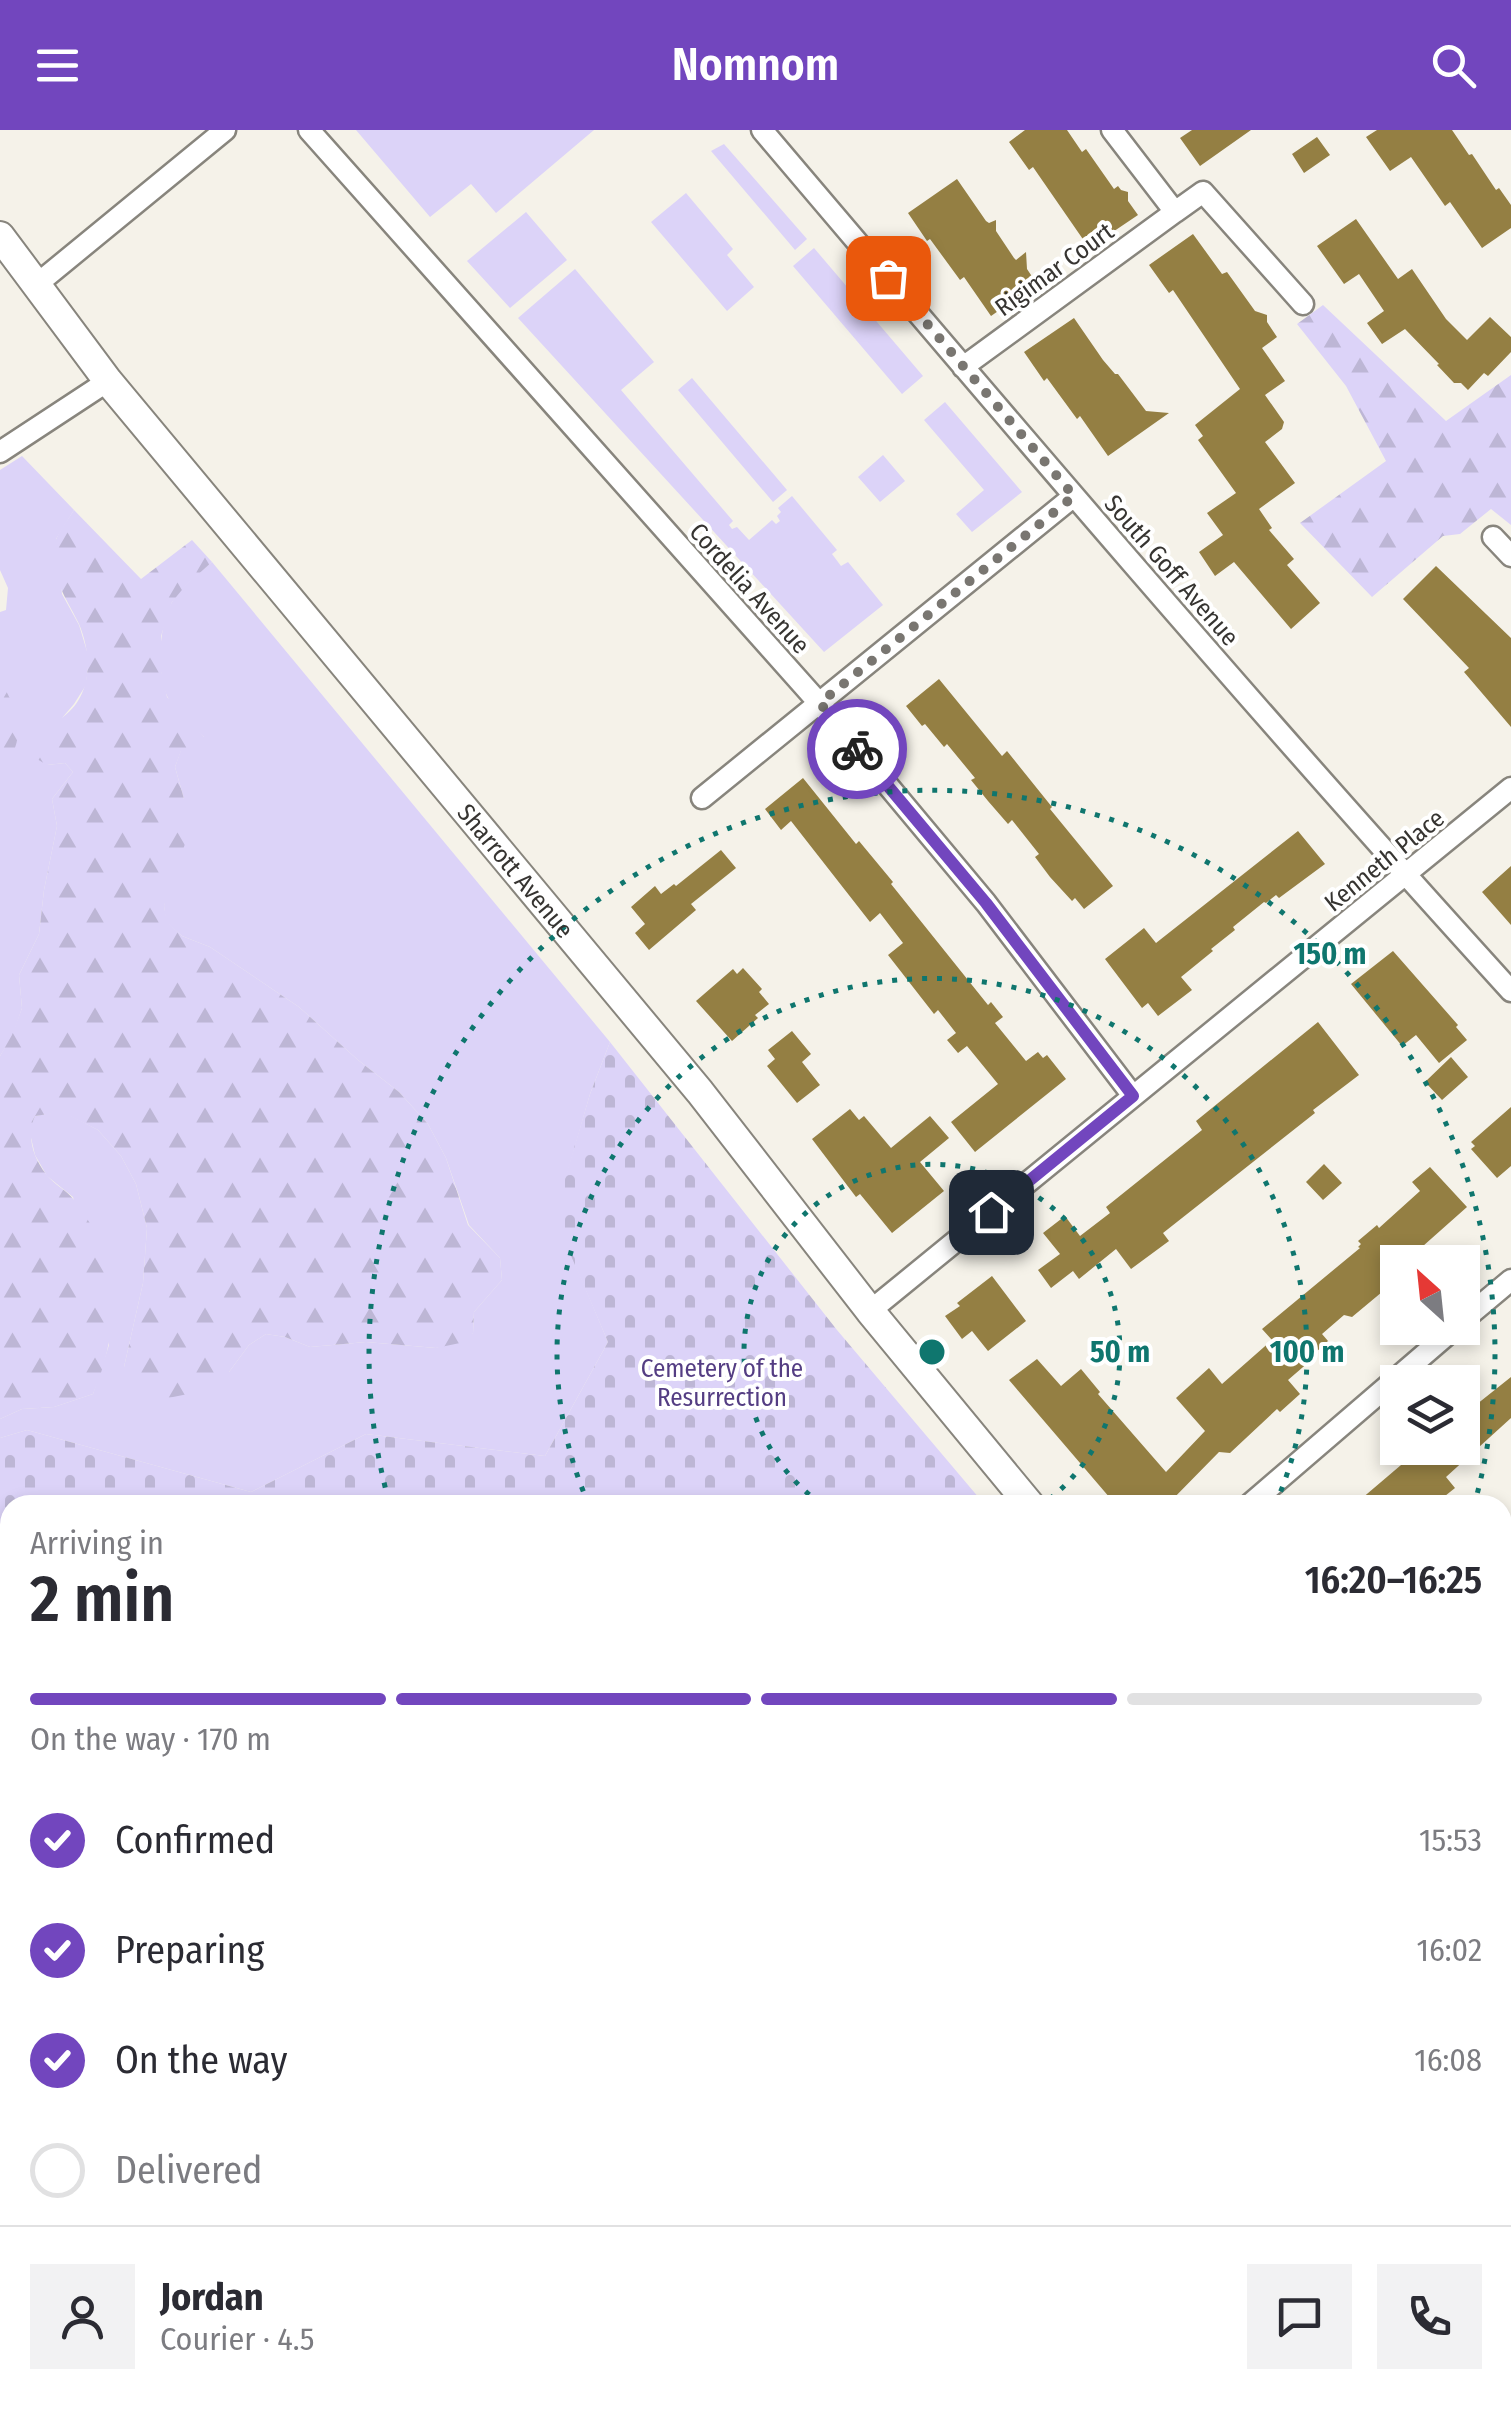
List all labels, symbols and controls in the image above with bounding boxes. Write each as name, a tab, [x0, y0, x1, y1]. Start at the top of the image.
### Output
icon: menu	[30, 38, 85, 93]
text: Nomnom	[672, 38, 839, 92]
icon: search	[1426, 38, 1481, 93]
street label: Rigimar Court	[989, 216, 1120, 323]
pin	[846, 236, 931, 321]
icon: bag	[861, 251, 916, 306]
street label: South Goff Avenue	[1098, 489, 1245, 652]
street label: Cordelia Avenue	[683, 517, 816, 660]
courier	[807, 699, 907, 799]
icon: bike	[830, 722, 885, 777]
street label: Sharrott Avenue	[451, 798, 579, 944]
street label: Kenneth Place	[1319, 803, 1451, 918]
text: 150 m	[1294, 936, 1366, 972]
pin	[949, 1170, 1034, 1255]
icon: home	[964, 1185, 1019, 1240]
north arrow	[1380, 1245, 1480, 1345]
map controls	[1380, 1245, 1480, 1465]
centre of rings	[914, 1334, 950, 1370]
text: 50 m	[1090, 1334, 1150, 1370]
text: 100 m	[1270, 1334, 1344, 1370]
park label: Cemetery of the Resurrection	[641, 1354, 803, 1413]
button: layers	[1380, 1365, 1480, 1465]
text: Arriving in	[30, 1524, 164, 1562]
text: 16:20–16:25	[1305, 1557, 1482, 1603]
text: 2 min	[30, 1560, 174, 1638]
text: On the way · 170 m	[30, 1720, 271, 1758]
icon: check	[30, 1813, 85, 1868]
text: Confirmed	[115, 1817, 275, 1863]
text: 15:53	[1419, 1821, 1482, 1859]
icon: check	[30, 1923, 85, 1978]
text: Preparing	[115, 1927, 264, 1973]
text: 16:02	[1416, 1931, 1482, 1969]
icon: check	[30, 2033, 85, 2088]
text: On the way	[115, 2037, 287, 2083]
text: 16:08	[1414, 2041, 1482, 2079]
text: Delivered	[115, 2147, 262, 2193]
button: person	[30, 2264, 135, 2369]
button: chat	[1247, 2264, 1352, 2369]
button: phone	[1377, 2264, 1482, 2369]
text: Jordan	[160, 2274, 264, 2320]
text: Courier · 4.5	[160, 2320, 315, 2358]

